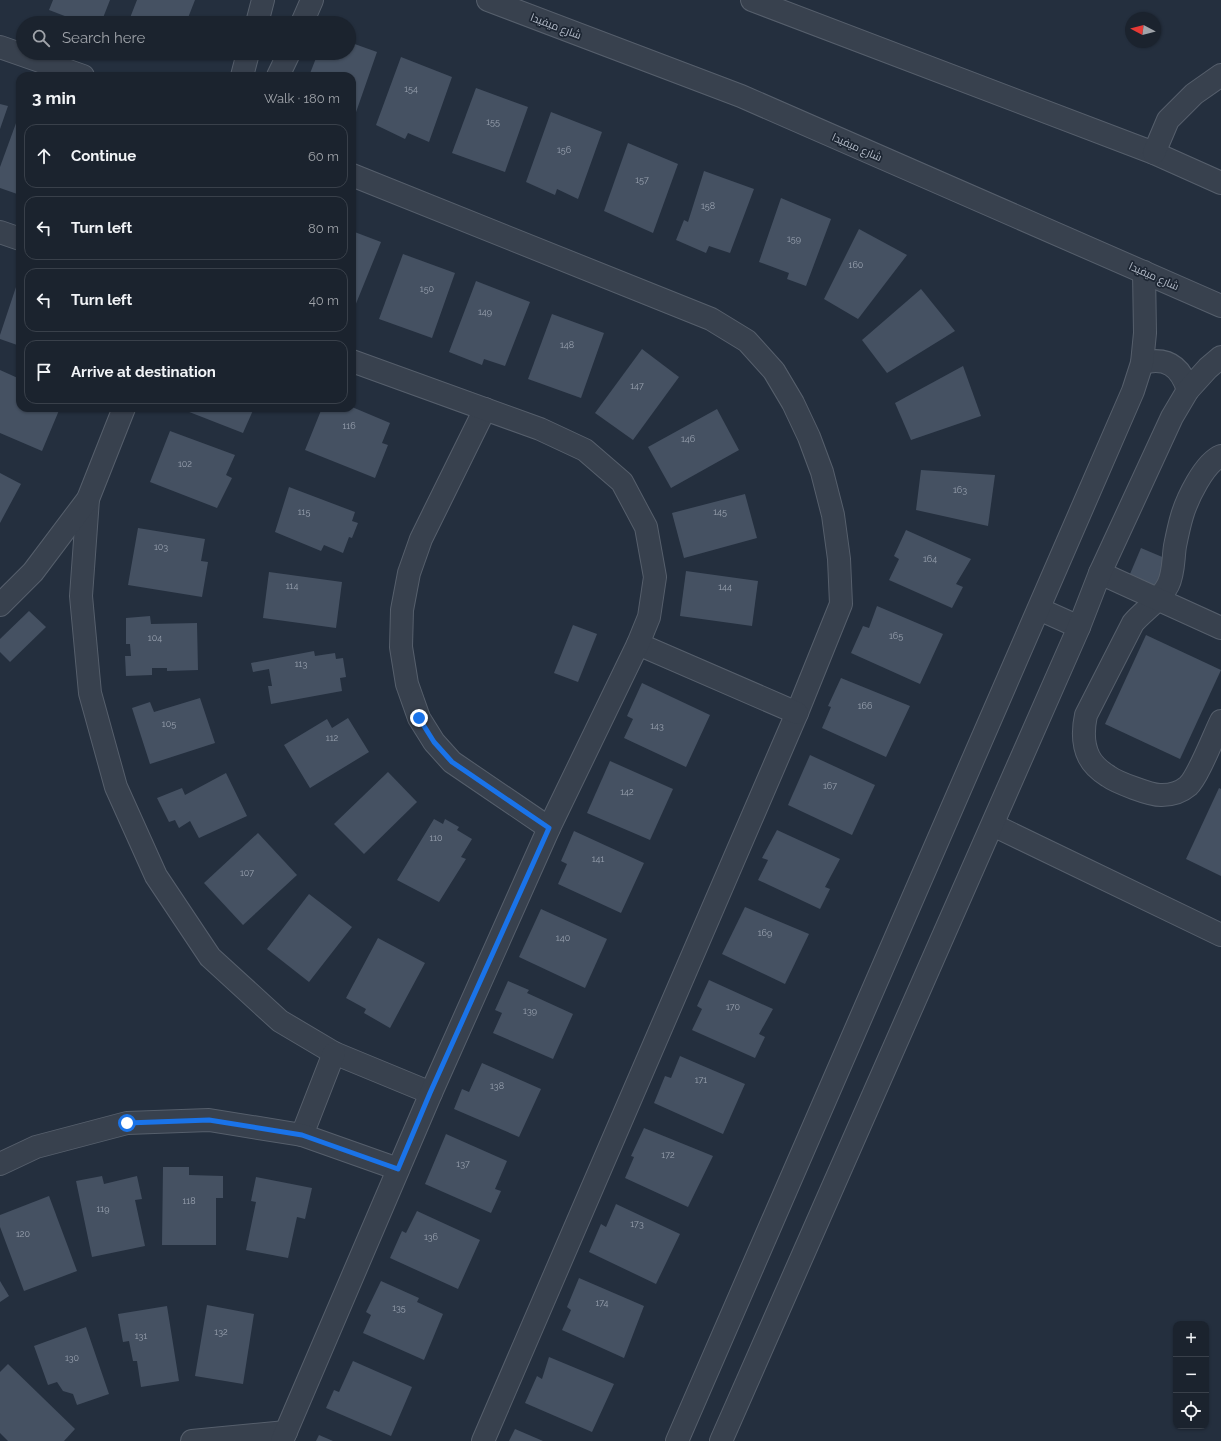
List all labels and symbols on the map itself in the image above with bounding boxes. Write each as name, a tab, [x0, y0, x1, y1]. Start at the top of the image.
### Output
street label: شارع ميفيدا	[528, 11, 583, 43]
north arrow	[1125, 12, 1161, 48]
house number: 154	[404, 84, 418, 94]
house number: 155	[486, 117, 500, 127]
street label: شارع ميفيدا	[829, 131, 884, 165]
house number: 156	[557, 145, 572, 155]
house number: 157	[635, 175, 649, 185]
house number: 158	[701, 201, 715, 211]
house number: 159	[787, 234, 801, 244]
house number: 160	[849, 260, 864, 270]
street label: شارع ميفيدا	[1126, 260, 1181, 294]
house number: 150	[420, 284, 435, 294]
house number: 149	[478, 307, 492, 317]
house number: 148	[560, 340, 574, 350]
house number: 147	[630, 381, 644, 391]
house number: 116	[342, 421, 356, 431]
house number: 146	[681, 434, 696, 444]
house number: 102	[178, 459, 192, 469]
house number: 163	[953, 485, 967, 495]
house number: 115	[298, 507, 310, 517]
house number: 145	[713, 507, 727, 517]
house number: 103	[154, 542, 168, 552]
house number: 164	[923, 554, 937, 564]
house number: 114	[286, 581, 298, 591]
house number: 144	[718, 582, 732, 592]
house number: 165	[889, 631, 903, 641]
house number: 104	[148, 633, 162, 643]
house number: 113	[295, 659, 307, 669]
house number: 166	[858, 701, 873, 711]
route end	[410, 709, 428, 727]
house number: 105	[162, 719, 176, 729]
house number: 143	[650, 721, 664, 731]
house number: 112	[326, 733, 339, 743]
house number: 167	[823, 781, 837, 791]
house number: 142	[620, 787, 634, 797]
house number: 110	[429, 833, 443, 843]
house number: 141	[592, 854, 604, 864]
house number: 107	[240, 868, 254, 878]
house number: 169	[758, 928, 772, 938]
house number: 140	[556, 933, 571, 943]
house number: 170	[726, 1002, 741, 1012]
house number: 139	[523, 1006, 537, 1016]
house number: 171	[695, 1075, 707, 1085]
house number: 138	[490, 1081, 504, 1091]
route start	[118, 1114, 136, 1132]
house number: 172	[661, 1150, 675, 1160]
house number: 137	[456, 1159, 470, 1169]
house number: 118	[182, 1196, 196, 1206]
house number: 119	[97, 1204, 109, 1214]
house number: 173	[630, 1219, 644, 1229]
house number: 120	[16, 1229, 31, 1239]
house number: 136	[424, 1232, 439, 1242]
house number: 174	[595, 1298, 609, 1308]
house number: 135	[392, 1303, 406, 1313]
house number: 132	[214, 1327, 228, 1337]
house number: 131	[135, 1331, 147, 1341]
house number: 130	[65, 1353, 80, 1363]

